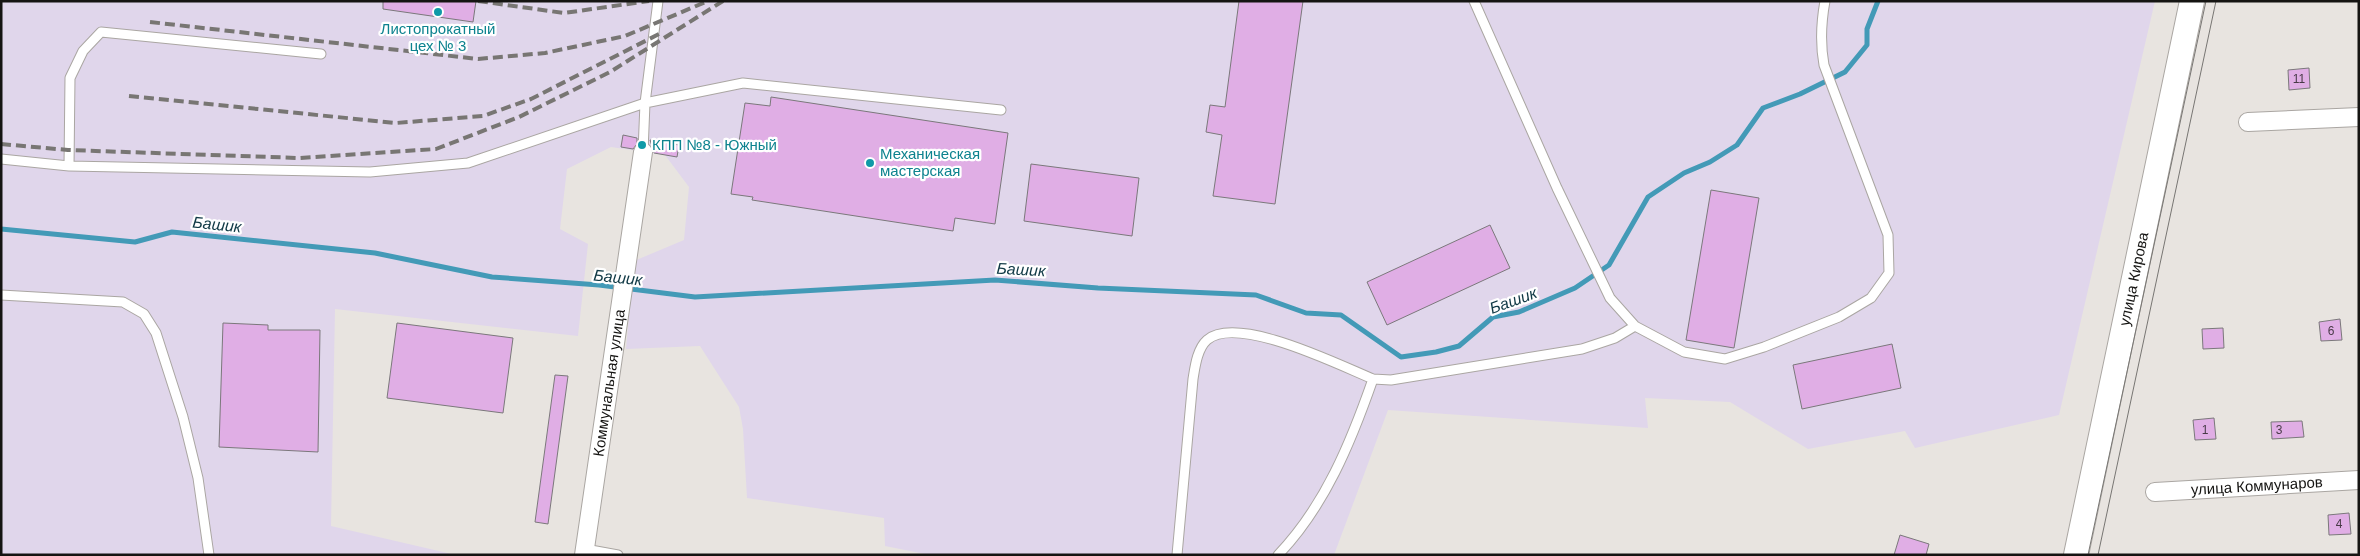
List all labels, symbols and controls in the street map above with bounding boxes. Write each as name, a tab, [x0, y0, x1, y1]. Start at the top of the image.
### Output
marker: Листопрокатный цех № 3	[432, 6, 444, 18]
place label: Листопрокатный цех № 3	[381, 20, 495, 54]
house number: 11	[2293, 72, 2306, 86]
place label: КПП №8 - Южный	[652, 136, 777, 153]
marker: КПП №8 - Южный	[636, 139, 648, 151]
place label: Механическая мастерская	[880, 145, 980, 179]
marker: Механическая мастерская	[864, 157, 876, 169]
water label: Башик	[192, 213, 244, 236]
street label: улица Кирова	[2115, 230, 2152, 327]
water label: Башик	[996, 260, 1047, 279]
water label: Башик	[593, 266, 645, 289]
water label: Башик	[1487, 284, 1540, 317]
street label: Коммунальная улица	[590, 307, 628, 458]
house number: 6	[2328, 324, 2335, 338]
house number: 1	[2202, 423, 2209, 437]
house number: 3	[2276, 423, 2283, 437]
street label: улица Коммунаров	[2190, 473, 2323, 498]
house number: 4	[2336, 517, 2343, 531]

